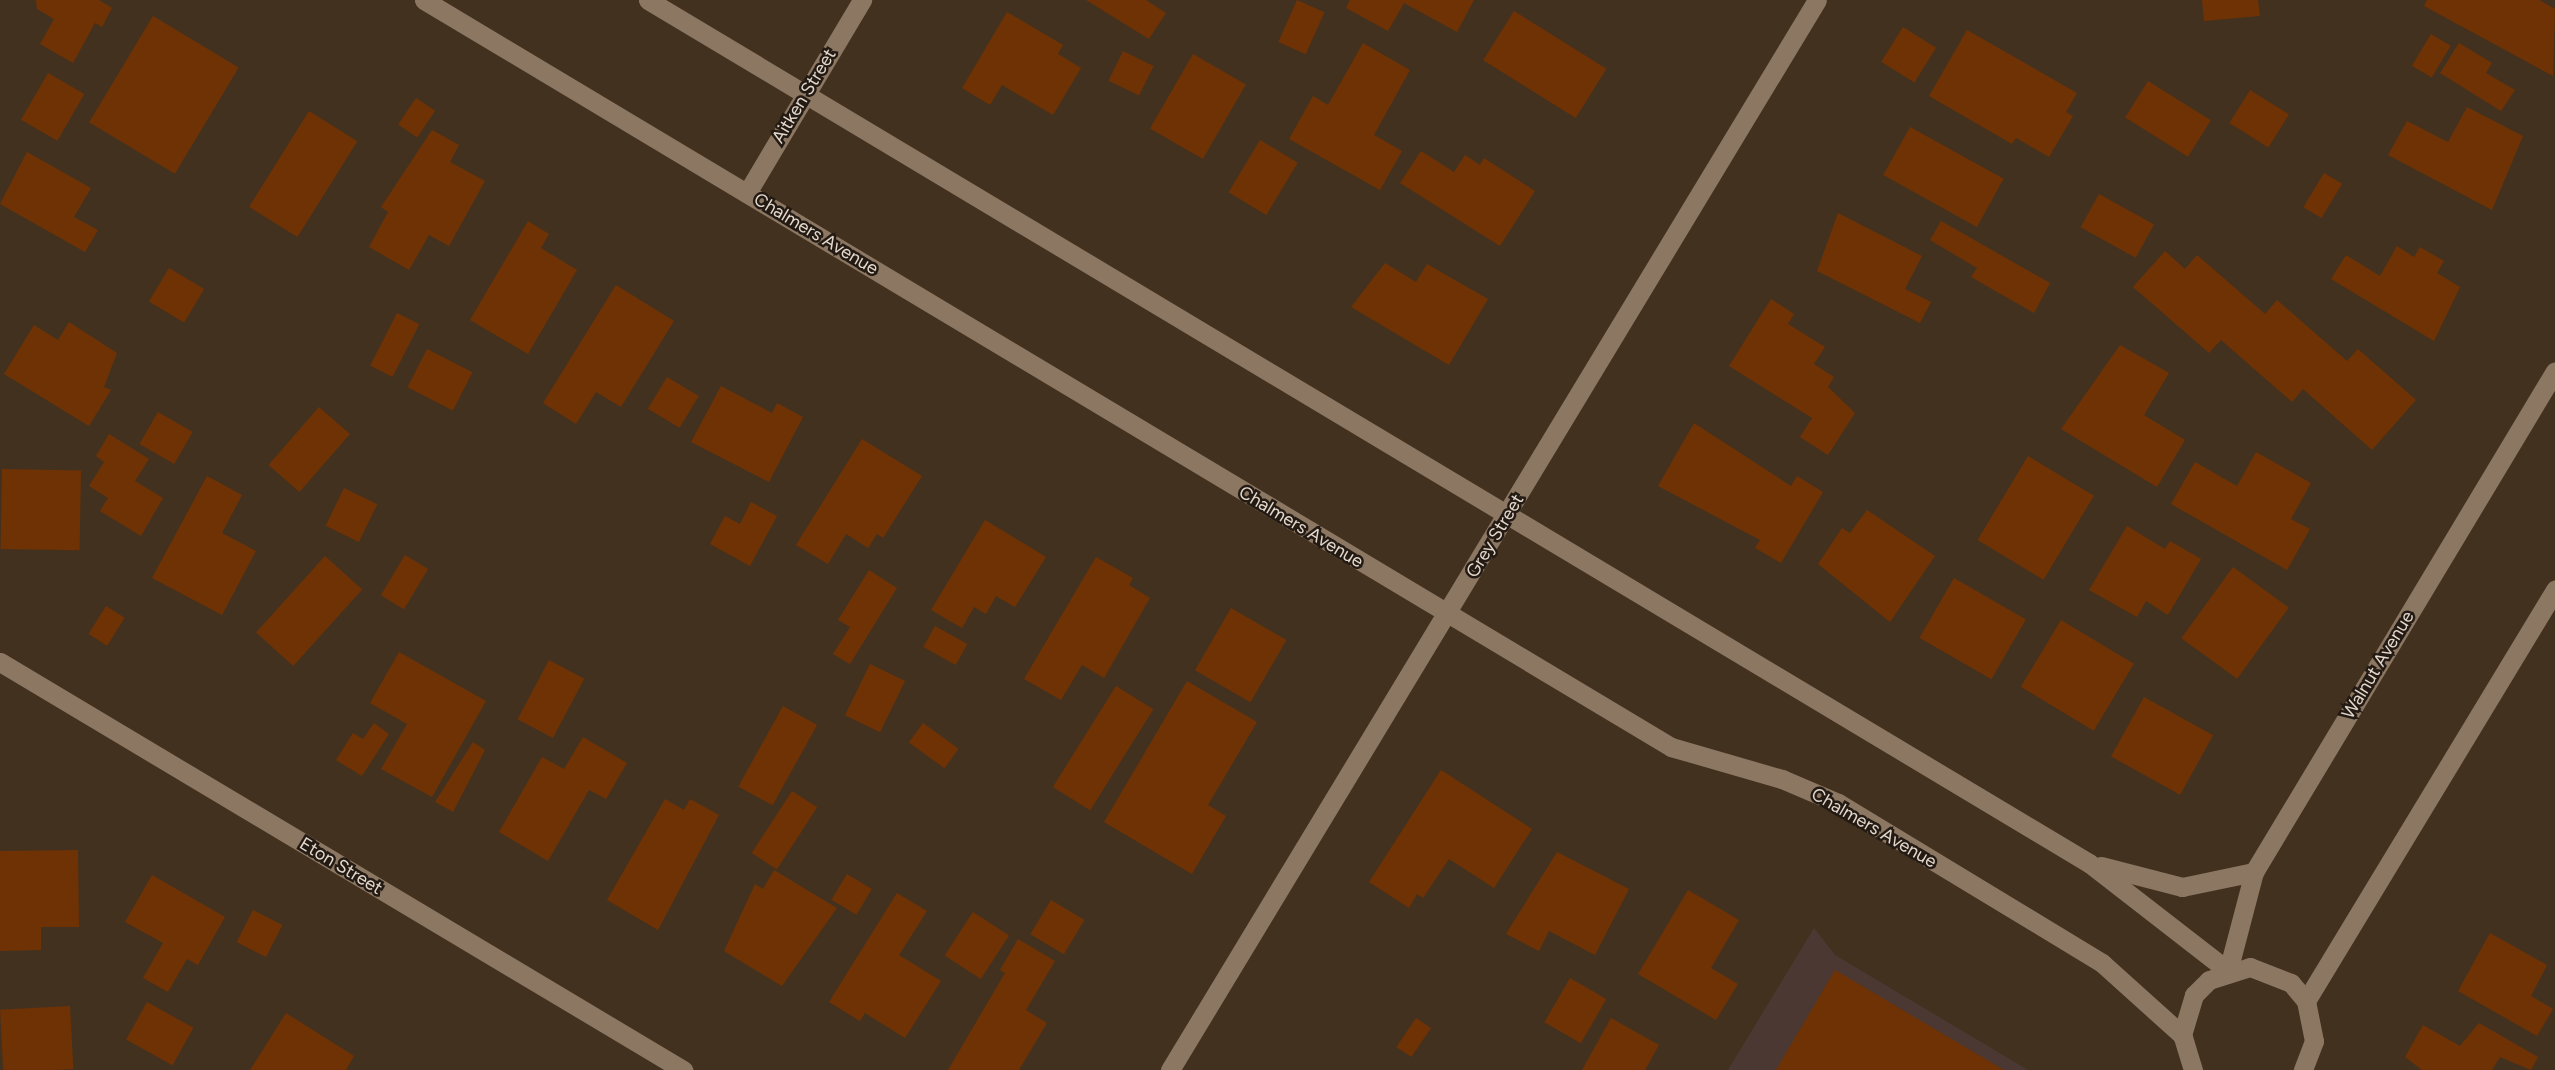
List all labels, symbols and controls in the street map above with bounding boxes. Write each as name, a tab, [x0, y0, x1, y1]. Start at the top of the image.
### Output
street label: Aitken Street	[767, 45, 841, 147]
street label: Chalmers Avenue	[750, 188, 882, 280]
street label: Chalmers Avenue	[1235, 481, 1367, 573]
street label: Grey Street	[1462, 490, 1528, 582]
street label: Walnut Avenue	[2337, 607, 2419, 723]
street label: Chalmers Avenue	[1808, 783, 1940, 873]
street label: Eton Street	[296, 833, 386, 899]

